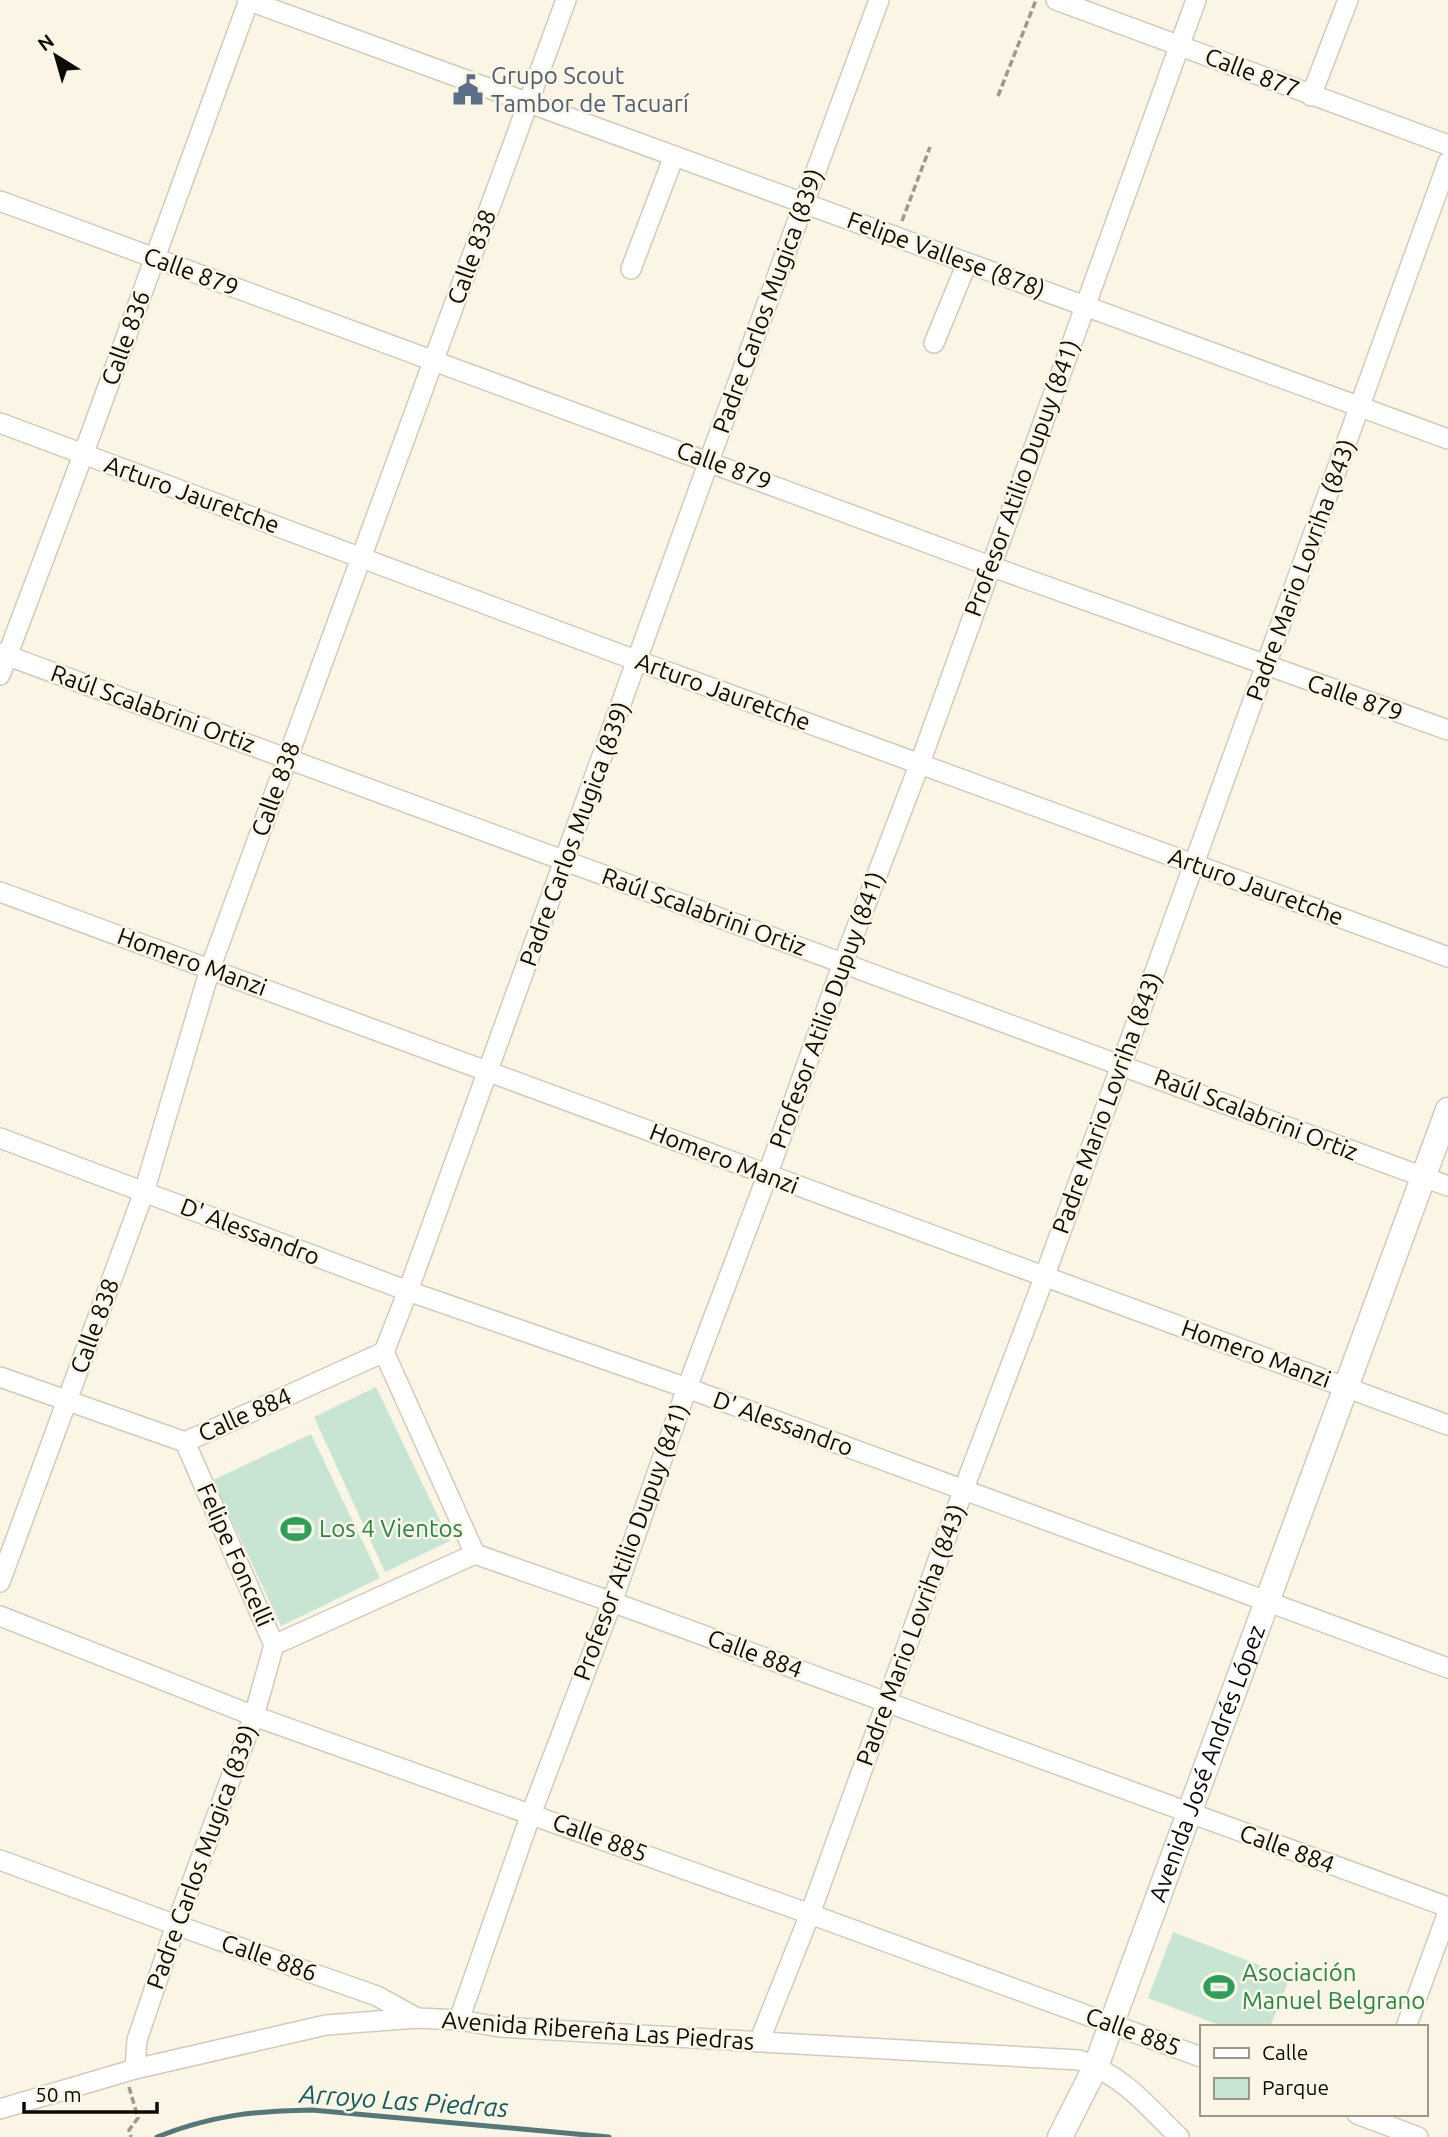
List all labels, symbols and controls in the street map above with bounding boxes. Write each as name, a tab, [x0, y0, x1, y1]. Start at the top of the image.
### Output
north arrow	[21, 21, 91, 91]
text: N	[33, 29, 58, 55]
street label: Calle 877	[1201, 42, 1303, 103]
place label: Grupo Scout Tambor de Tacuarí	[491, 62, 690, 117]
public building icon: Grupo Scout Tambor de Tacuarí	[451, 73, 485, 107]
street label: Padre Carlos Mugica (839)	[707, 165, 828, 437]
street label: Calle 838	[442, 206, 501, 308]
street label: Felipe Vallese (878)	[844, 206, 1049, 303]
street label: Calle 879	[140, 242, 242, 301]
street label: Calle 836	[96, 287, 155, 389]
street label: Profesor Atilio Dupuy (841)	[959, 336, 1084, 620]
street label: Padre Mario Lovriha (843)	[1241, 435, 1360, 704]
street label: Calle 879	[673, 436, 775, 495]
street label: Arturo Jauretche	[101, 450, 283, 539]
street label: Arturo Jauretche	[632, 647, 814, 736]
street label: Raúl Scalabrini Ortiz	[47, 659, 259, 758]
street label: Calle 879	[1304, 669, 1406, 726]
street label: Padre Carlos Mugica (839)	[514, 698, 635, 970]
street label: Calle 838	[246, 738, 305, 840]
street label: Arturo Jauretche	[1165, 842, 1347, 931]
street label: Raúl Scalabrini Ortiz	[598, 862, 810, 961]
street label: Profesor Atilio Dupuy (841)	[764, 868, 889, 1152]
street label: Homero Manzi	[114, 922, 271, 1001]
street label: Padre Mario Lovriha (843)	[1047, 968, 1166, 1237]
street label: Raúl Scalabrini Ortiz	[1151, 1063, 1362, 1166]
street label: Homero Manzi	[646, 1118, 802, 1199]
street label: D' Alessandro	[177, 1193, 324, 1270]
street label: Calle 838	[65, 1275, 124, 1377]
street label: Homero Manzi	[1178, 1314, 1335, 1393]
street label: Calle 884	[194, 1382, 296, 1447]
street label: D' Alessandro	[709, 1386, 857, 1461]
street label: Profesor Atilio Dupuy (841)	[568, 1400, 693, 1684]
street label: Felipe Foncelli	[192, 1479, 279, 1631]
street label: Padre Mario Lovriha (843)	[851, 1500, 970, 1769]
sports icon: Los 4 Vientos	[279, 1512, 313, 1546]
place label: Los 4 Vientos	[319, 1515, 463, 1542]
street label: Avenida José Andrés López	[1144, 1621, 1270, 1905]
street label: Calle 884	[704, 1624, 806, 1683]
street label: Padre Carlos Mugica (839)	[141, 1721, 262, 1993]
street label: Calle 885	[549, 1808, 651, 1867]
street label: Calle 884	[1236, 1819, 1338, 1878]
street label: Calle 886	[218, 1929, 320, 1986]
place label: Asociación Manuel Belgrano	[1242, 1959, 1425, 2014]
sports icon: Asociación Manuel Belgrano	[1202, 1970, 1236, 2004]
street label: Calle 885	[1082, 2002, 1184, 2061]
street label: Avenida Ribereña Las Piedras	[441, 2006, 755, 2055]
legend	[1200, 2025, 1427, 2116]
text: Calle	[1262, 2040, 1308, 2064]
scale bar	[24, 2070, 158, 2114]
text: Parque	[1262, 2075, 1329, 2099]
water label: Arroyo Las Piedras	[297, 2079, 510, 2122]
text: 50 m	[35, 2082, 82, 2106]

